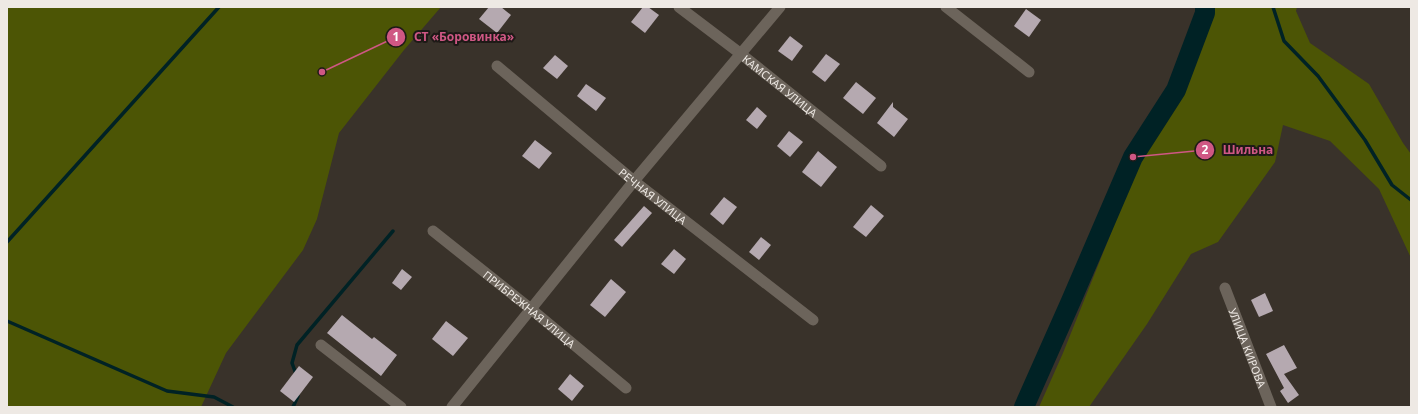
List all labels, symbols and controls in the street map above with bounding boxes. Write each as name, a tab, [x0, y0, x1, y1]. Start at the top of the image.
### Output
callout: СТ «Боровинка»	[386, 25, 522, 49]
text: 1	[393, 28, 399, 45]
text: СТ «Боровинка»	[414, 28, 514, 45]
street label: КАМСКАЯ УЛИЦА	[740, 51, 821, 120]
callout: Шильна	[1195, 138, 1282, 162]
text: 2	[1202, 141, 1209, 158]
text: Шильна	[1223, 141, 1273, 158]
street label: РЕЧНАЯ УЛИЦА	[616, 164, 691, 228]
street label: ПРИБРЕЖНАЯ УЛИЦА	[480, 267, 580, 351]
street label: УЛИЦА КИРОВА	[1226, 306, 1271, 391]

